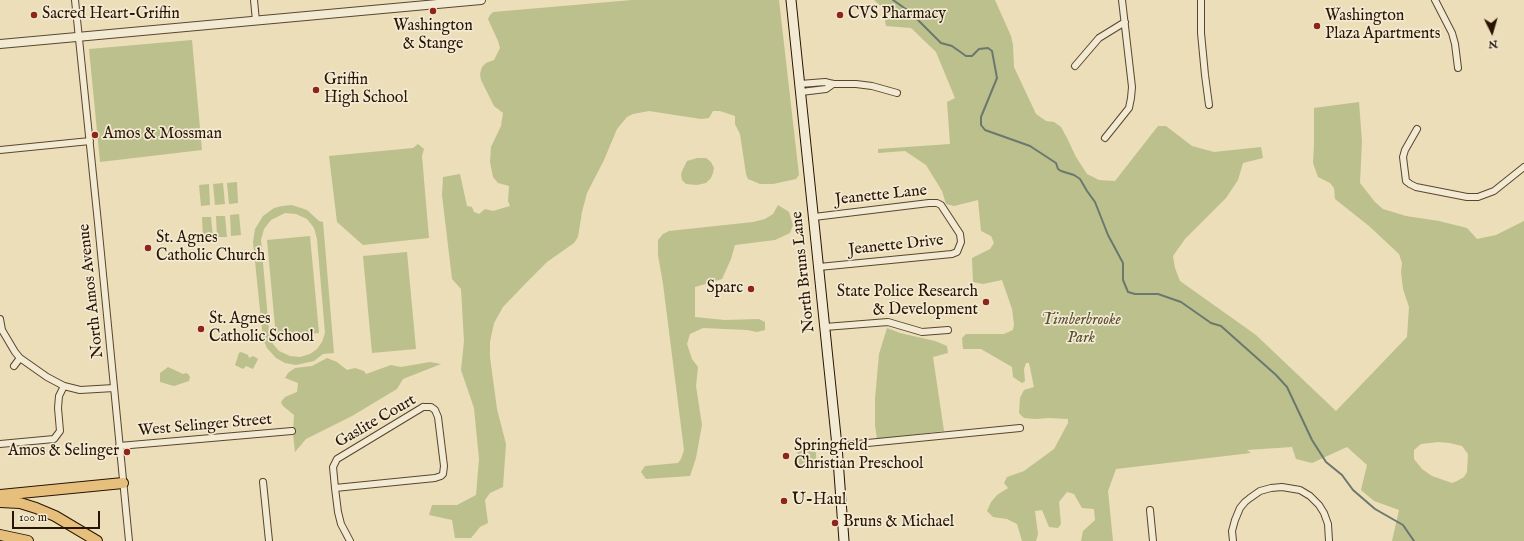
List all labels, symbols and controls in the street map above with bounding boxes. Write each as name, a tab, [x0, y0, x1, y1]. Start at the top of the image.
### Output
place label: Sacred Heart-Griffin	[42, 5, 180, 25]
place label: CVS Pharmacy	[848, 5, 946, 25]
marker: Washington & Stange	[428, 6, 438, 16]
place label: Washington Plaza Apartments	[1325, 7, 1440, 45]
marker: Sacred Heart-Griffin	[29, 10, 39, 20]
marker: CVS Pharmacy	[835, 10, 845, 20]
north arrow	[1472, 12, 1512, 52]
place label: Washington & Stange	[393, 17, 473, 55]
marker: Washington Plaza Apartments	[1312, 21, 1322, 31]
text: N	[1488, 37, 1498, 51]
place label: Griffin High School	[324, 71, 408, 109]
marker: Griffin High School	[311, 85, 321, 95]
place label: Amos & Mossman	[103, 125, 222, 145]
marker: Amos & Mossman	[90, 130, 100, 140]
street label: Jeanette Lane	[834, 182, 928, 210]
street label: North Bruns Lane	[788, 210, 820, 334]
street label: North Amos Avenue	[75, 223, 109, 359]
place label: St. Agnes Catholic Church	[156, 229, 265, 267]
street label: Jeanette Drive	[848, 231, 944, 261]
marker: St. Agnes Catholic Church	[143, 243, 153, 253]
place label: Sparc	[706, 279, 743, 299]
place label: State Police Research & Development	[837, 283, 978, 321]
marker: Sparc	[746, 284, 756, 294]
marker: State Police Research & Development	[981, 297, 991, 307]
place label: St. Agnes Catholic School	[209, 310, 314, 348]
park label: Timberbrooke Park	[1041, 311, 1121, 349]
marker: St. Agnes Catholic School	[196, 324, 206, 334]
street label: Gaslite Court	[332, 391, 420, 453]
street label: West Selinger Street	[137, 411, 273, 441]
place label: Springfield Christian Preschool	[794, 437, 923, 475]
place label: Amos & Selinger	[8, 442, 119, 462]
marker: Amos & Selinger	[122, 447, 132, 457]
marker: Springfield Christian Preschool	[781, 451, 791, 461]
place label: U-Haul	[792, 491, 846, 511]
marker: U-Haul	[779, 496, 789, 506]
scale bar	[14, 503, 102, 529]
text: 100 m	[19, 510, 47, 525]
place label: Bruns & Michael	[843, 513, 954, 533]
marker: Bruns & Michael	[830, 518, 840, 528]

